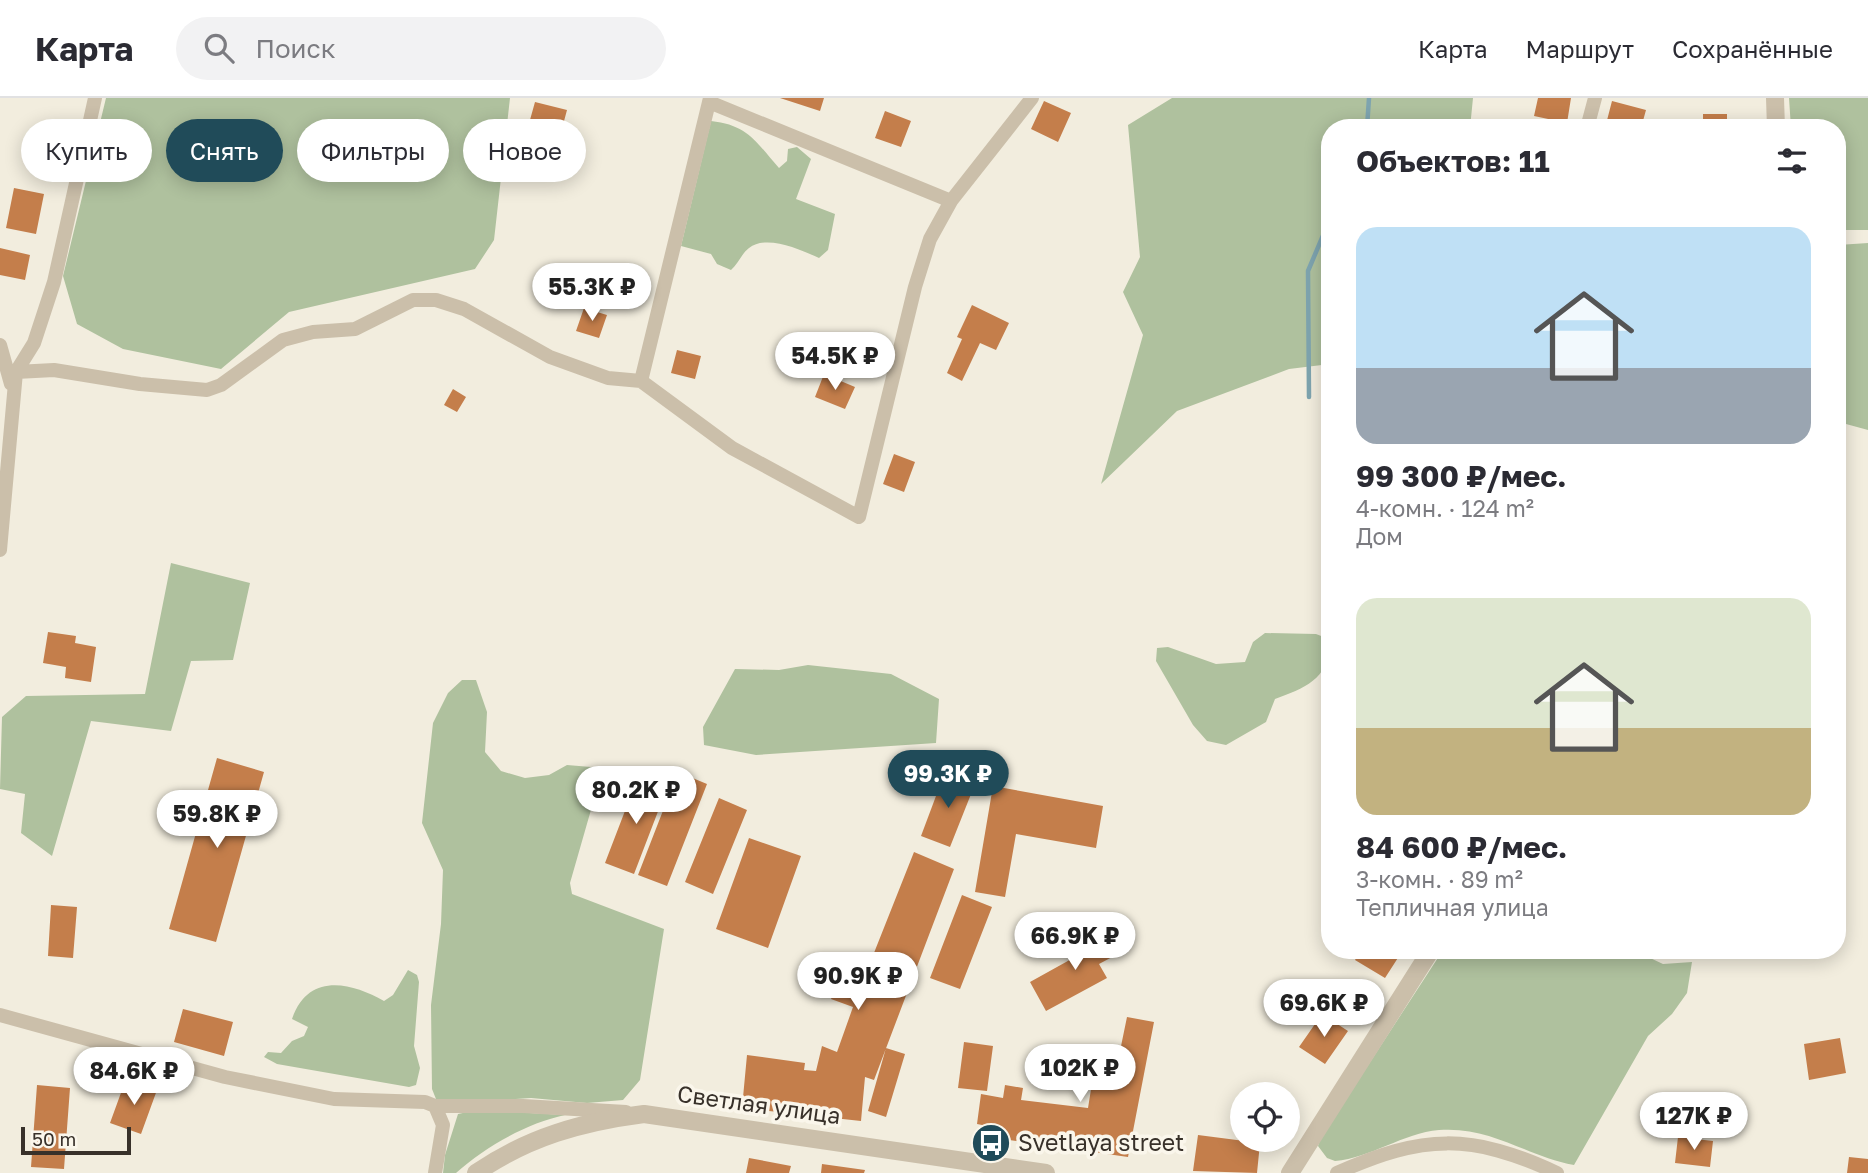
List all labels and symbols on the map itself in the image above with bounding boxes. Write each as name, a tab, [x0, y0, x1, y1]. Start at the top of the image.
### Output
pin: 55.3K ₽	[527, 264, 657, 323]
pin: 54.5K ₽	[770, 332, 900, 392]
pin: 99.3K ₽	[883, 750, 1013, 810]
pin: 80.2K ₽	[571, 766, 701, 826]
pin: 59.8K ₽	[152, 790, 282, 850]
pin: 66.9K ₽	[1010, 912, 1140, 972]
pin: 90.9K ₽	[793, 953, 923, 1012]
pin: 69.6K ₽	[1259, 979, 1389, 1039]
pin: 102K ₽	[1023, 1044, 1137, 1104]
pin: 84.6K ₽	[69, 1048, 199, 1107]
street label: Светлая улица	[676, 1079, 843, 1129]
pin: 127K ₽	[1637, 1093, 1751, 1152]
bus stop icon: Svetlaya street	[970, 1122, 1012, 1164]
scale bar	[21, 1124, 131, 1156]
place label: Svetlaya street	[1018, 1128, 1184, 1156]

